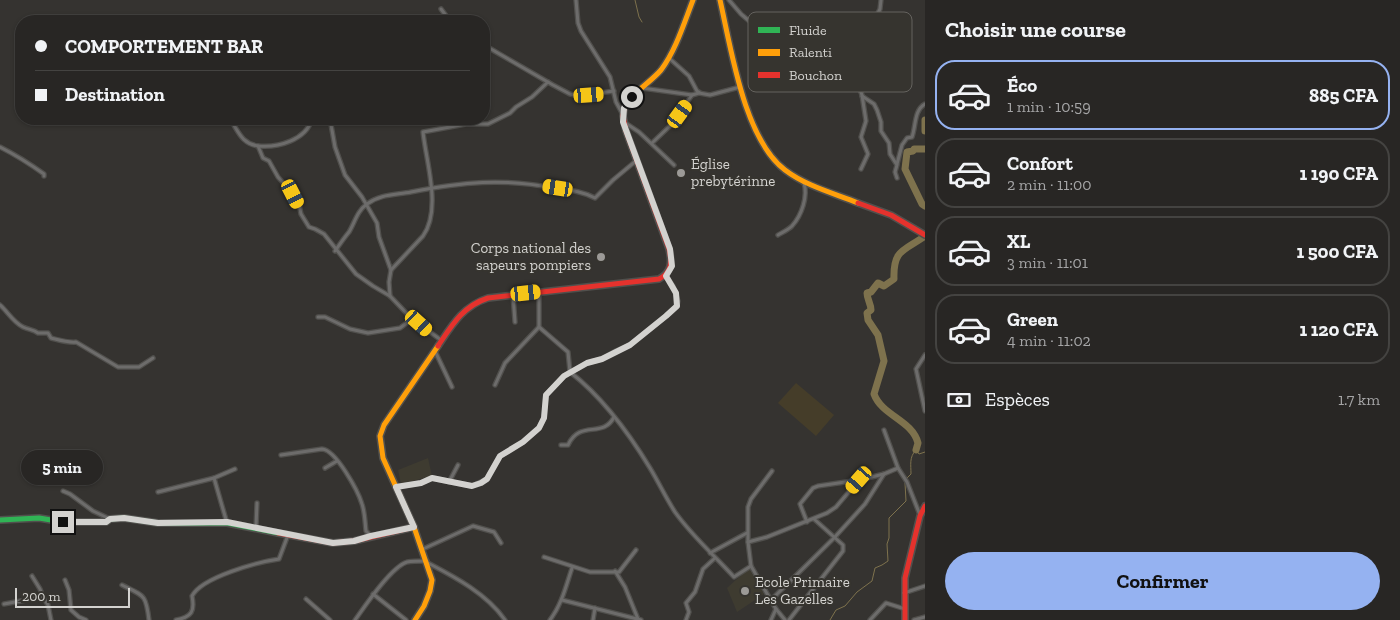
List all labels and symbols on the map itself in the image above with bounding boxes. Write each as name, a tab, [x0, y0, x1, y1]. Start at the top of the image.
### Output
legend	[748, 12, 912, 92]
text: Fluide	[789, 22, 827, 39]
text: Ralenti	[789, 44, 832, 61]
text: Bouchon	[789, 67, 842, 84]
car	[573, 86, 604, 104]
route start	[621, 86, 643, 108]
car	[665, 97, 694, 131]
place label: Église prebytérinne	[691, 155, 775, 190]
marker: Église prebytérinne	[675, 167, 687, 179]
car	[279, 177, 306, 211]
car	[542, 178, 573, 198]
place label: Corps national des sapeurs pompiers	[471, 239, 591, 274]
marker: Corps national des sapeurs pompiers	[595, 251, 607, 263]
car	[510, 284, 541, 302]
car	[402, 307, 435, 339]
callout: 5 min	[22, 450, 104, 484]
car	[843, 464, 874, 496]
route end	[52, 511, 74, 533]
place label: Ecole Primaire Les Gazelles	[755, 573, 850, 608]
scale bar	[15, 585, 130, 608]
marker: Ecole Primaire Les Gazelles	[739, 585, 751, 597]

